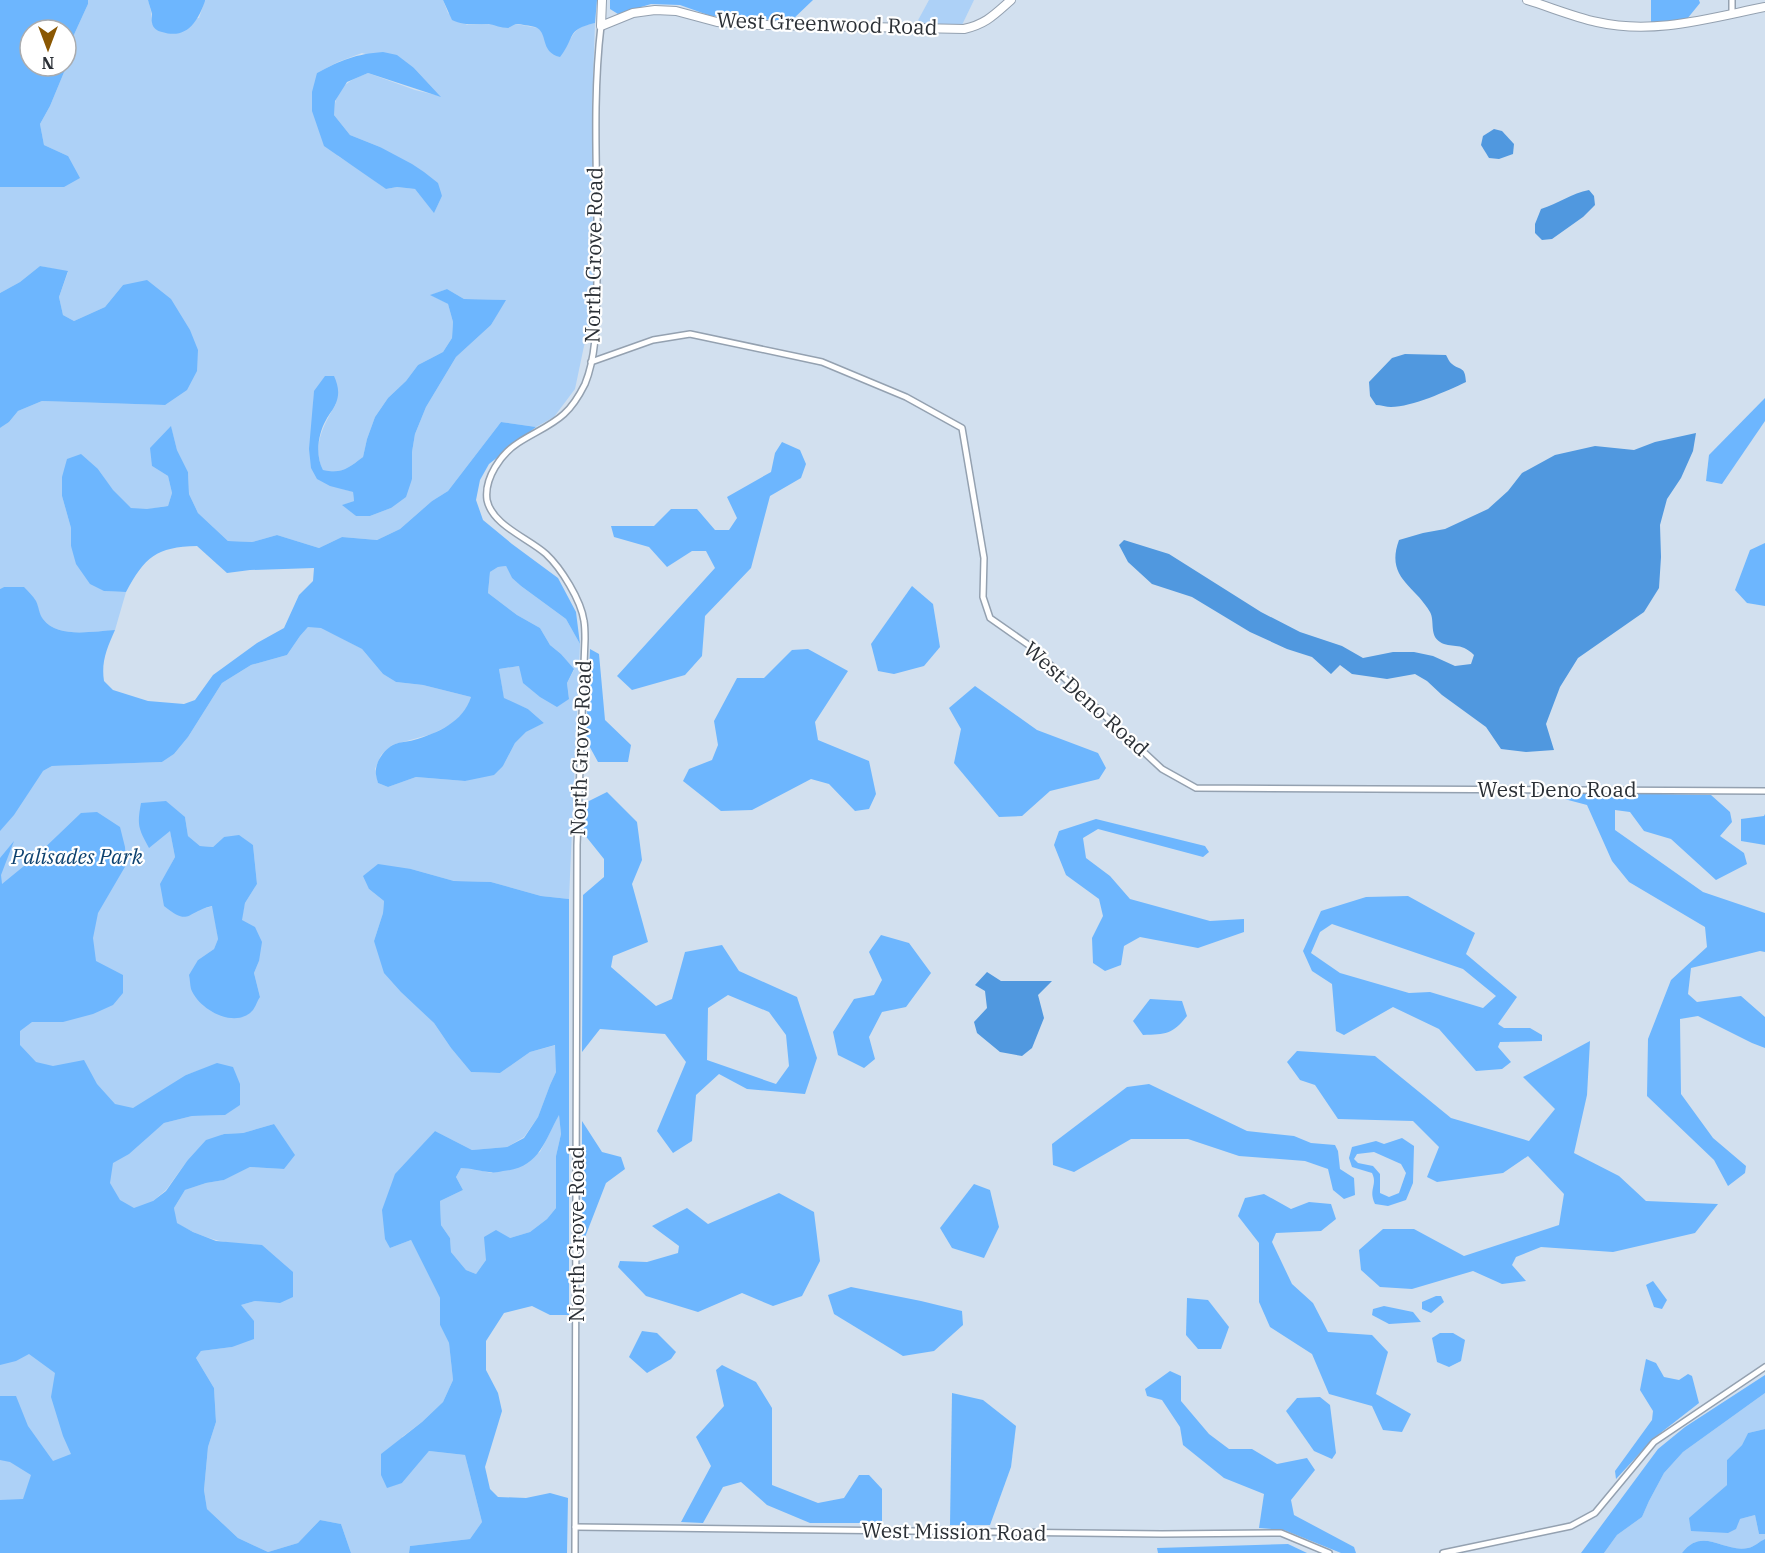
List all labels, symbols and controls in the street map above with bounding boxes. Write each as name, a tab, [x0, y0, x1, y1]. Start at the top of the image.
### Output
street label: West Greenwood Road	[716, 5, 938, 41]
north arrow	[18, 18, 78, 78]
text: N	[42, 53, 54, 73]
street label: North Grove Road	[577, 166, 609, 343]
street label: West Deno Road	[1018, 635, 1155, 762]
street label: North Grove Road	[563, 659, 597, 837]
street label: West Deno Road	[1477, 775, 1637, 803]
park label: Palisades Park	[10, 842, 144, 870]
street label: North Grove Road	[562, 1146, 590, 1322]
street label: West Mission Road	[861, 1515, 1047, 1547]

